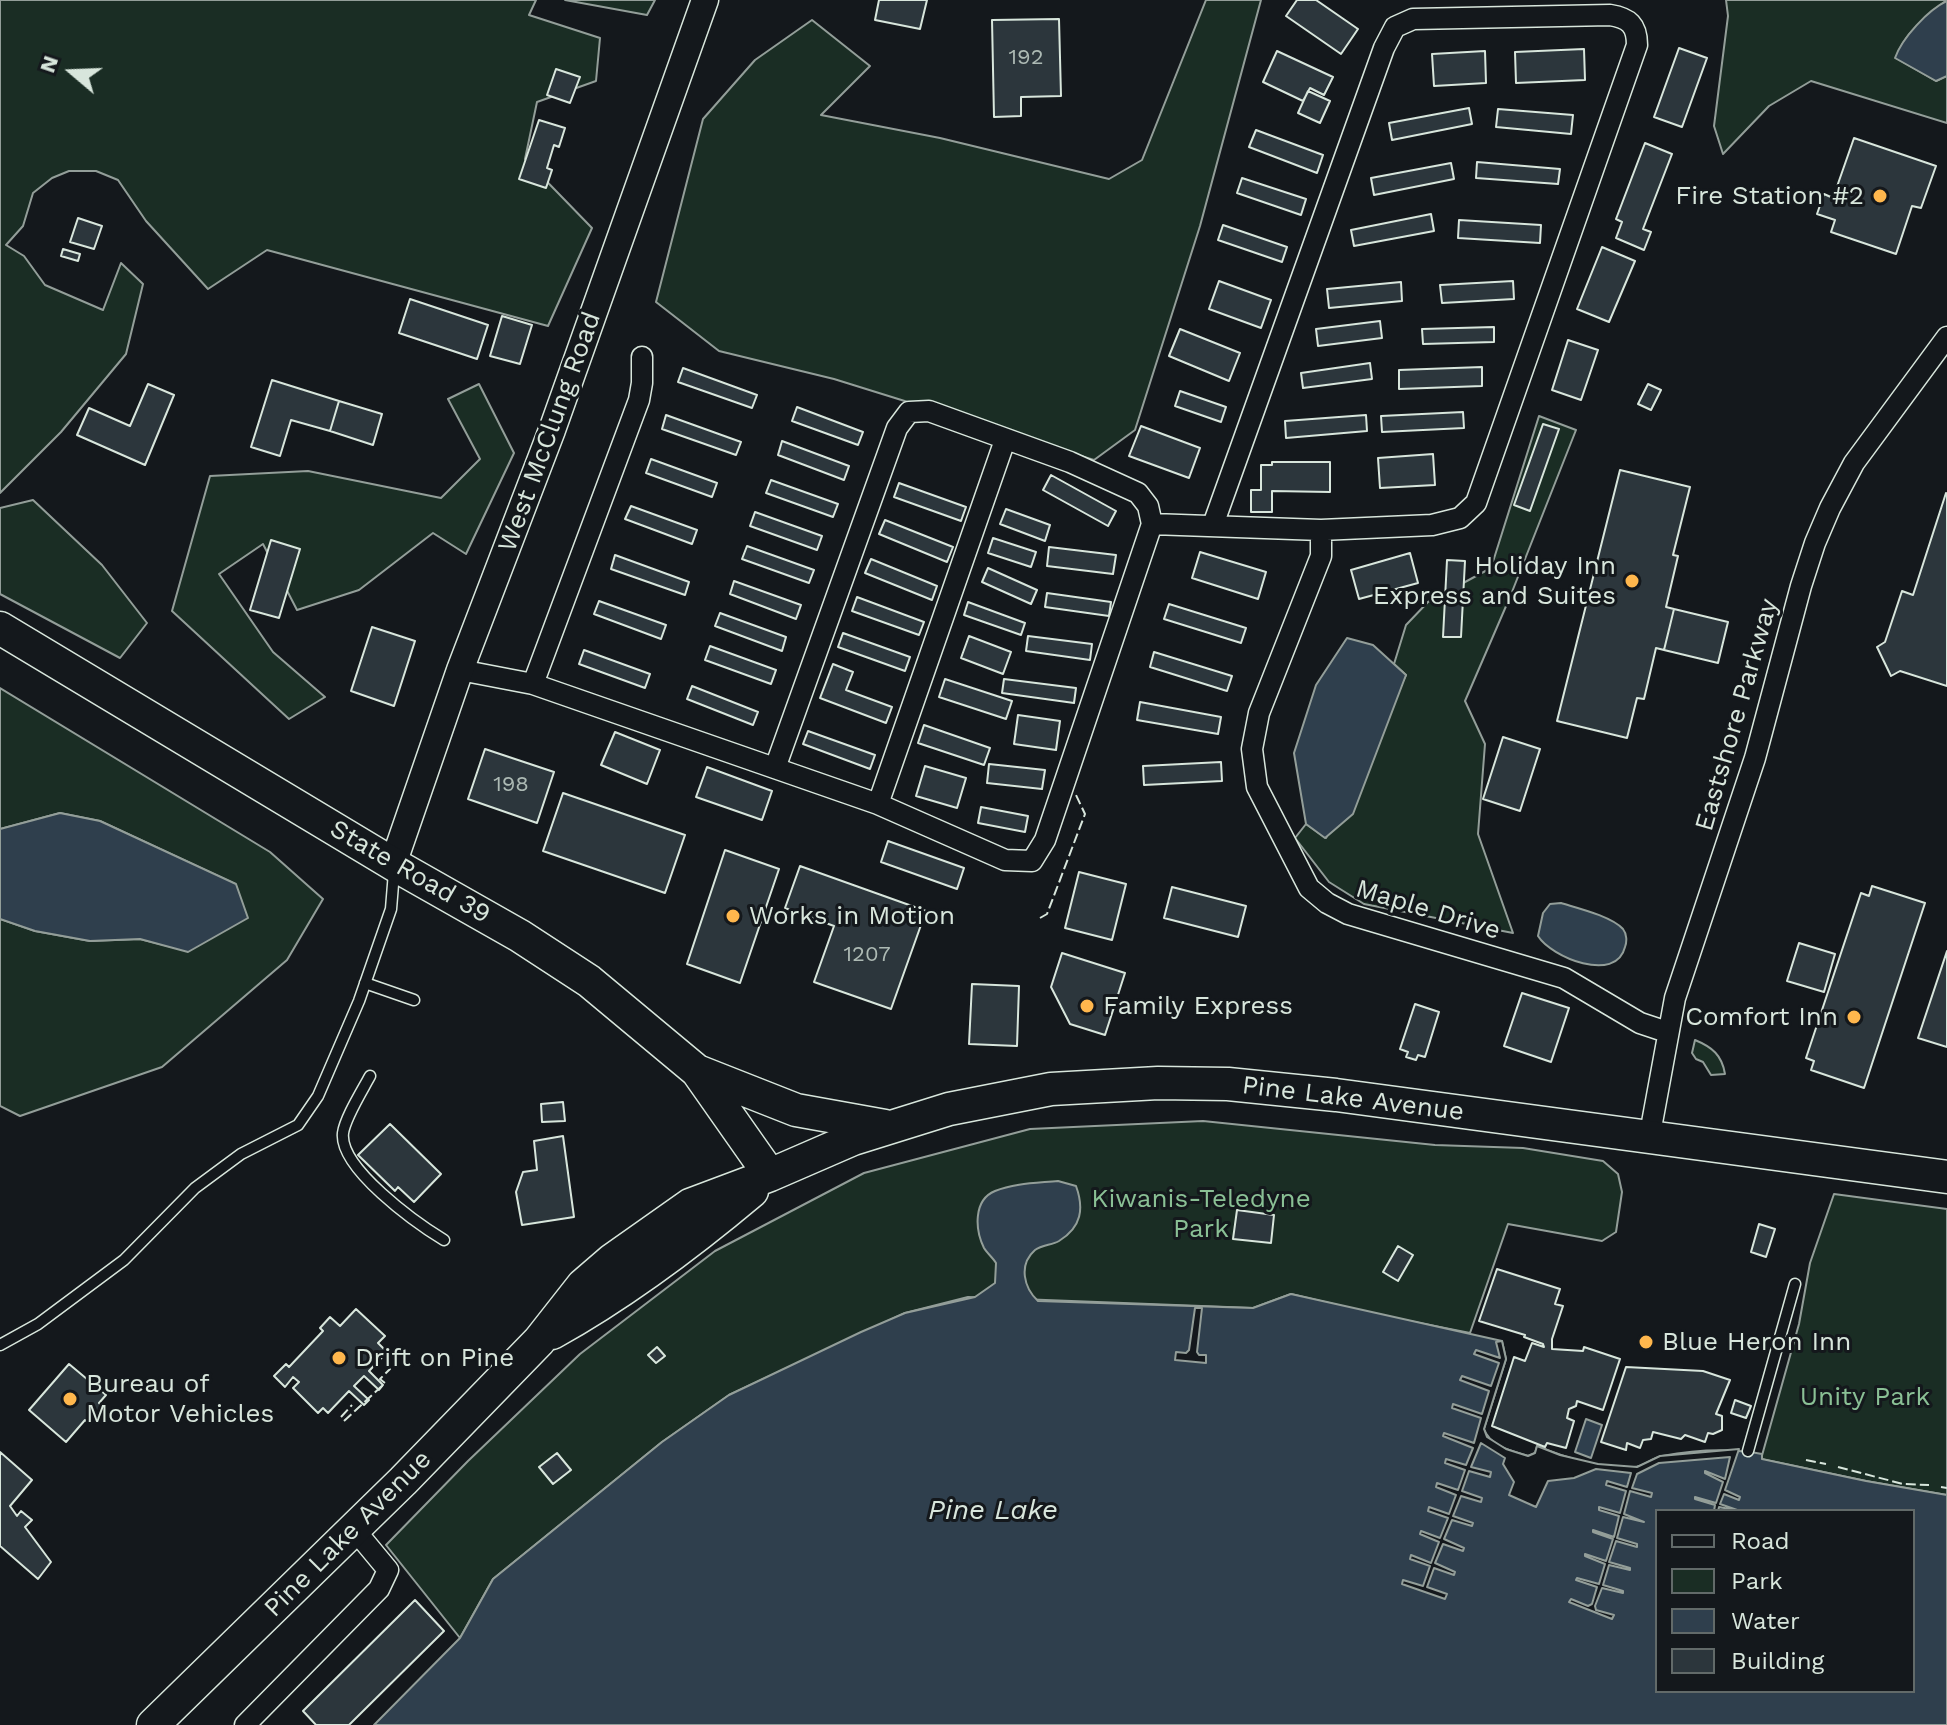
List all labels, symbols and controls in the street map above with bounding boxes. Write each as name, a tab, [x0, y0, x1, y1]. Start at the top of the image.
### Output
north arrow	[32, 32, 112, 112]
house number: 192	[1009, 45, 1043, 71]
text: N	[34, 52, 63, 76]
place label: Fire Station #2	[1675, 180, 1864, 212]
marker: Fire Station #2	[1871, 187, 1889, 205]
street label: West McClung Road	[492, 308, 608, 556]
place label: Holiday Inn Express and Suites	[1373, 550, 1616, 612]
marker: Holiday Inn Express and Suites	[1623, 572, 1641, 590]
street label: Eastshore Parkway	[1689, 595, 1785, 835]
house number: 198	[493, 772, 529, 798]
street label: State Road 39	[324, 813, 496, 931]
street label: Maple Drive	[1352, 873, 1504, 947]
place label: Works in Motion	[749, 900, 955, 932]
marker: Works in Motion	[724, 907, 742, 925]
house number: 1207	[844, 942, 890, 968]
place label: Family Express	[1103, 990, 1293, 1022]
marker: Family Express	[1078, 997, 1096, 1015]
place label: Comfort Inn	[1685, 1001, 1838, 1033]
marker: Comfort Inn	[1845, 1008, 1863, 1026]
street label: Pine Lake Avenue	[1240, 1070, 1466, 1128]
park label: Kiwanis-Teledyne Park	[1091, 1183, 1311, 1244]
place label: Blue Heron Inn	[1662, 1326, 1851, 1358]
marker: Blue Heron Inn	[1637, 1333, 1655, 1351]
place label: Drift on Pine	[355, 1342, 514, 1374]
marker: Drift on Pine	[330, 1349, 348, 1367]
place label: Bureau of Motor Vehicles	[86, 1368, 274, 1430]
park label: Unity Park	[1800, 1381, 1930, 1413]
marker: Bureau of Motor Vehicles	[61, 1390, 79, 1408]
street label: Pine Lake Avenue	[258, 1444, 438, 1624]
water label: Pine Lake	[928, 1494, 1058, 1528]
legend	[1655, 1509, 1915, 1693]
text: Road	[1731, 1527, 1790, 1555]
text: Park	[1731, 1567, 1783, 1595]
text: Water	[1731, 1607, 1800, 1635]
text: Building	[1731, 1647, 1824, 1675]

